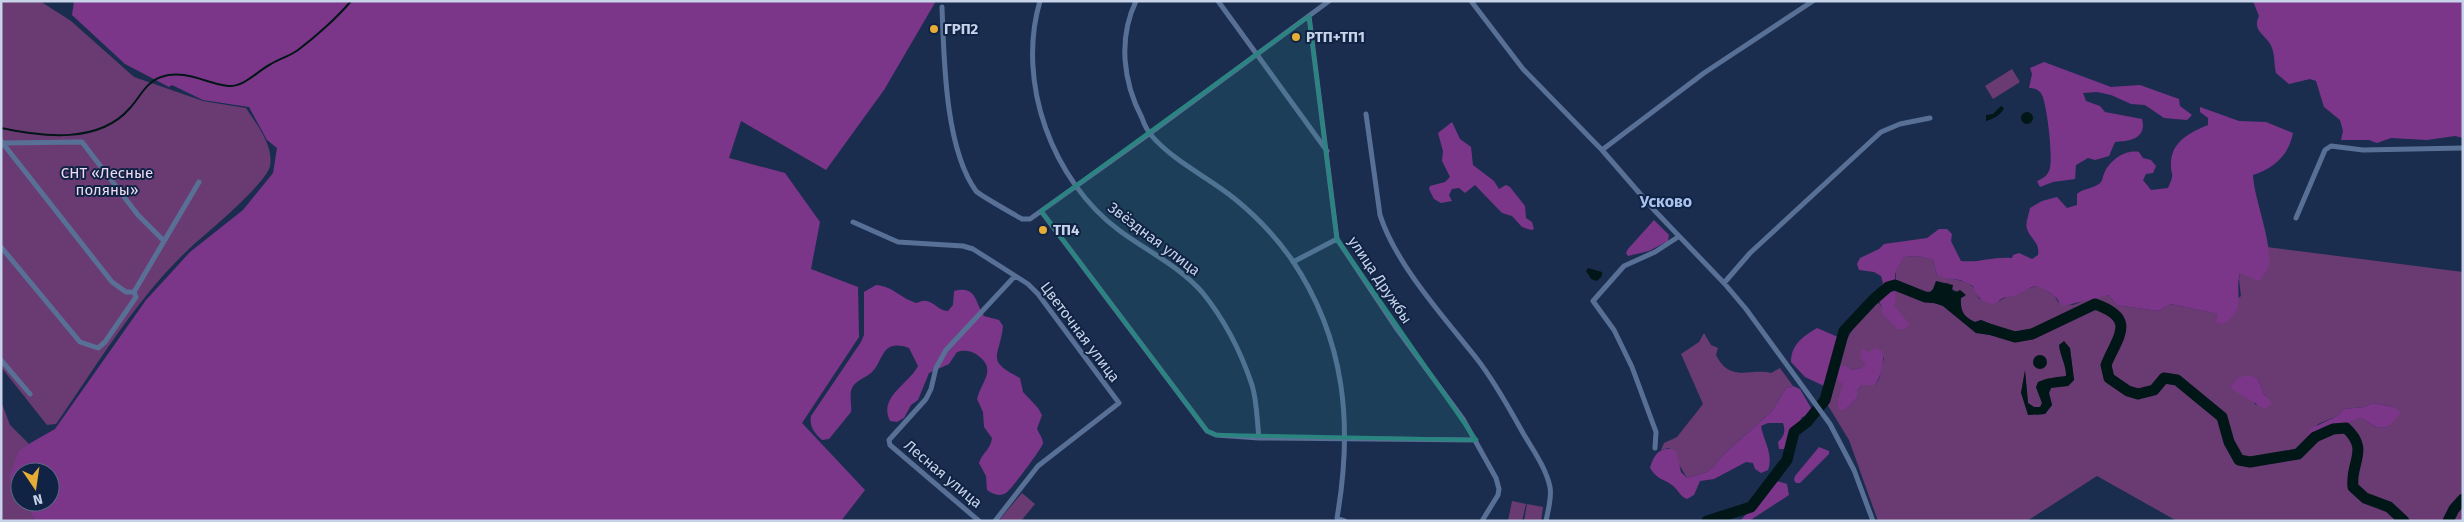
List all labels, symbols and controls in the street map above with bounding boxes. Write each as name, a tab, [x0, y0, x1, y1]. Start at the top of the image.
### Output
place label: ГРП2	[944, 20, 979, 38]
marker: ГРП2	[928, 23, 940, 35]
place label: РТП+ТП1	[1306, 28, 1365, 46]
marker: РТП+ТП1	[1290, 31, 1302, 43]
park label: СНТ «Лесные поляны»	[61, 164, 153, 199]
district label: Усково	[1639, 192, 1692, 211]
street label: Звёздная улица	[1104, 198, 1204, 280]
place label: ТП4	[1053, 221, 1080, 239]
marker: ТП4	[1037, 224, 1049, 236]
street label: улица Дружбы	[1344, 233, 1416, 327]
street label: Цветочная улица	[1036, 278, 1124, 386]
street label: Лесная улица	[900, 436, 986, 512]
north arrow	[10, 462, 60, 512]
text: N	[31, 490, 44, 509]

